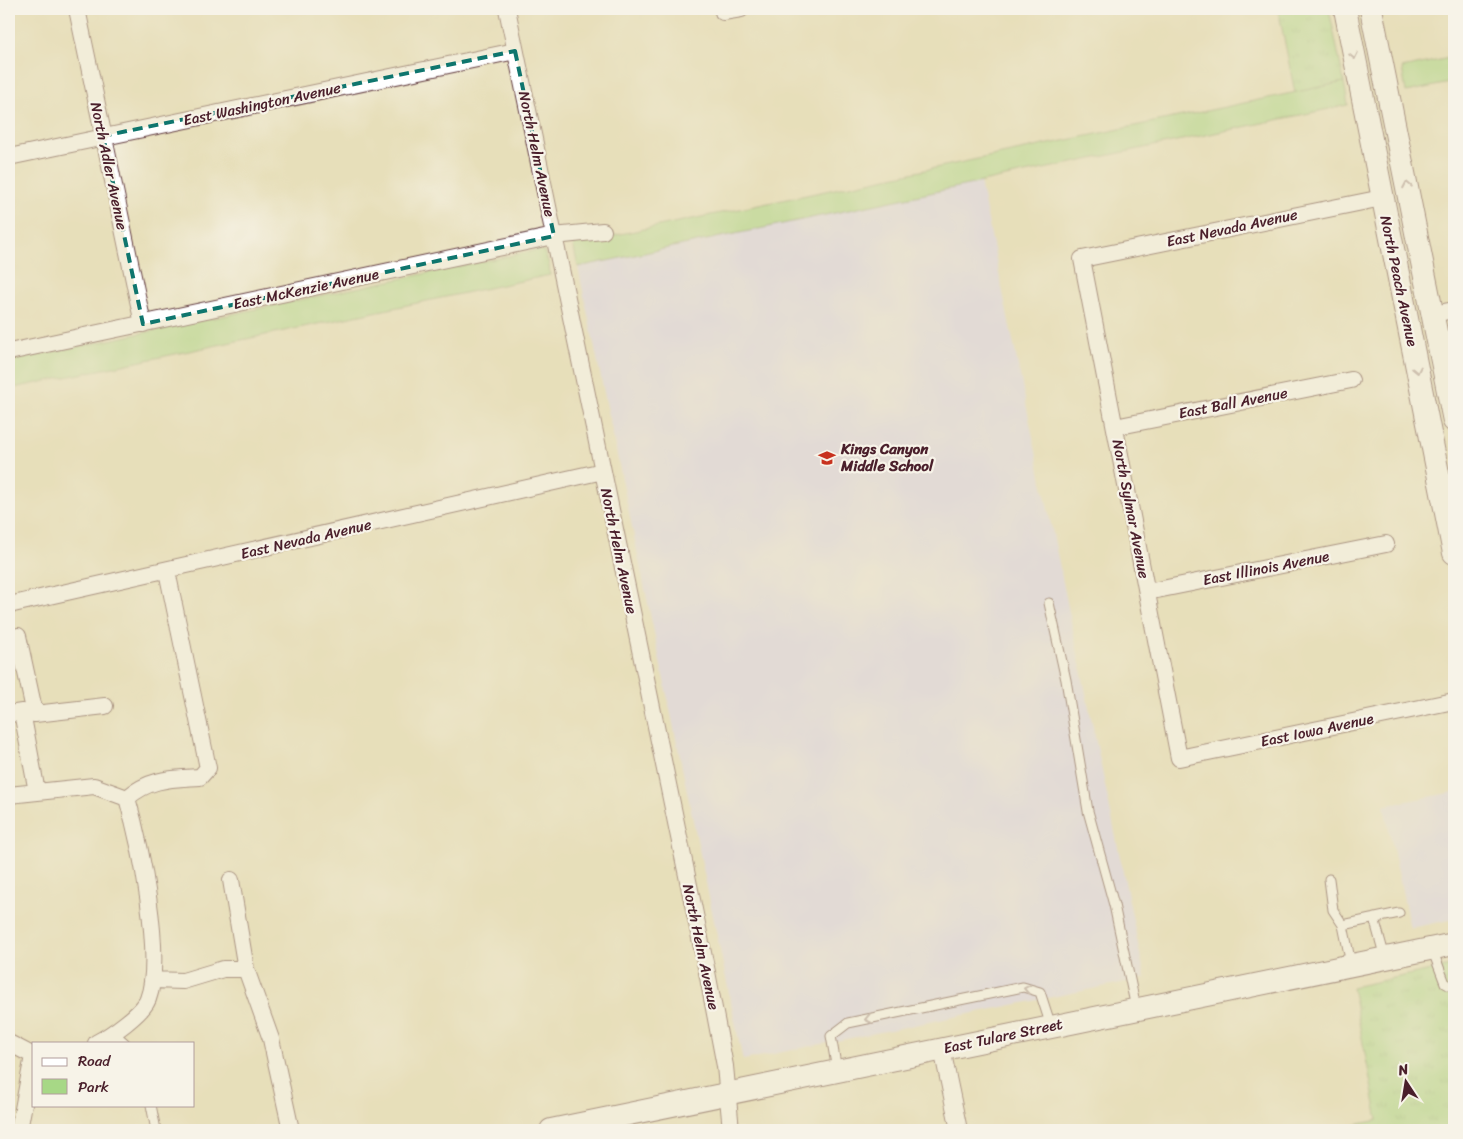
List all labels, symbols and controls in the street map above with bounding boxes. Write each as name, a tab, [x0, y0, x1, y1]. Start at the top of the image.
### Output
one-way arrow	[1349, 52, 1359, 61]
street label: East Washington Avenue	[181, 75, 344, 133]
street label: North Helm Avenue	[511, 89, 563, 220]
street label: North Adler Avenue	[83, 99, 135, 233]
one-way arrow	[1402, 181, 1412, 189]
street label: East Nevada Avenue	[1164, 201, 1300, 255]
street label: North Peach Avenue	[1372, 213, 1426, 349]
street label: East McKenzie Avenue	[231, 261, 381, 317]
one-way arrow	[1411, 366, 1422, 375]
street label: East Ball Avenue	[1176, 380, 1290, 426]
place label: Kings Canyon Middle School	[840, 436, 934, 479]
street label: North Sylmar Avenue	[1105, 437, 1157, 581]
school or university icon: Kings Canyon Middle School	[817, 448, 837, 468]
street label: North Helm Avenue	[593, 486, 645, 617]
street label: East Nevada Avenue	[238, 511, 374, 567]
street label: East Illinois Avenue	[1201, 543, 1331, 593]
street label: East Iowa Avenue	[1258, 705, 1376, 755]
street label: North Helm Avenue	[675, 882, 727, 1013]
one-way arrow	[1023, 985, 1032, 995]
street label: East Tulare Street	[941, 1011, 1066, 1061]
one-way arrow	[864, 1013, 873, 1023]
legend	[32, 1042, 195, 1106]
text: Road	[78, 1048, 111, 1074]
north arrow	[1380, 1056, 1430, 1106]
text: N	[1395, 1056, 1411, 1083]
text: Park	[78, 1074, 109, 1100]

